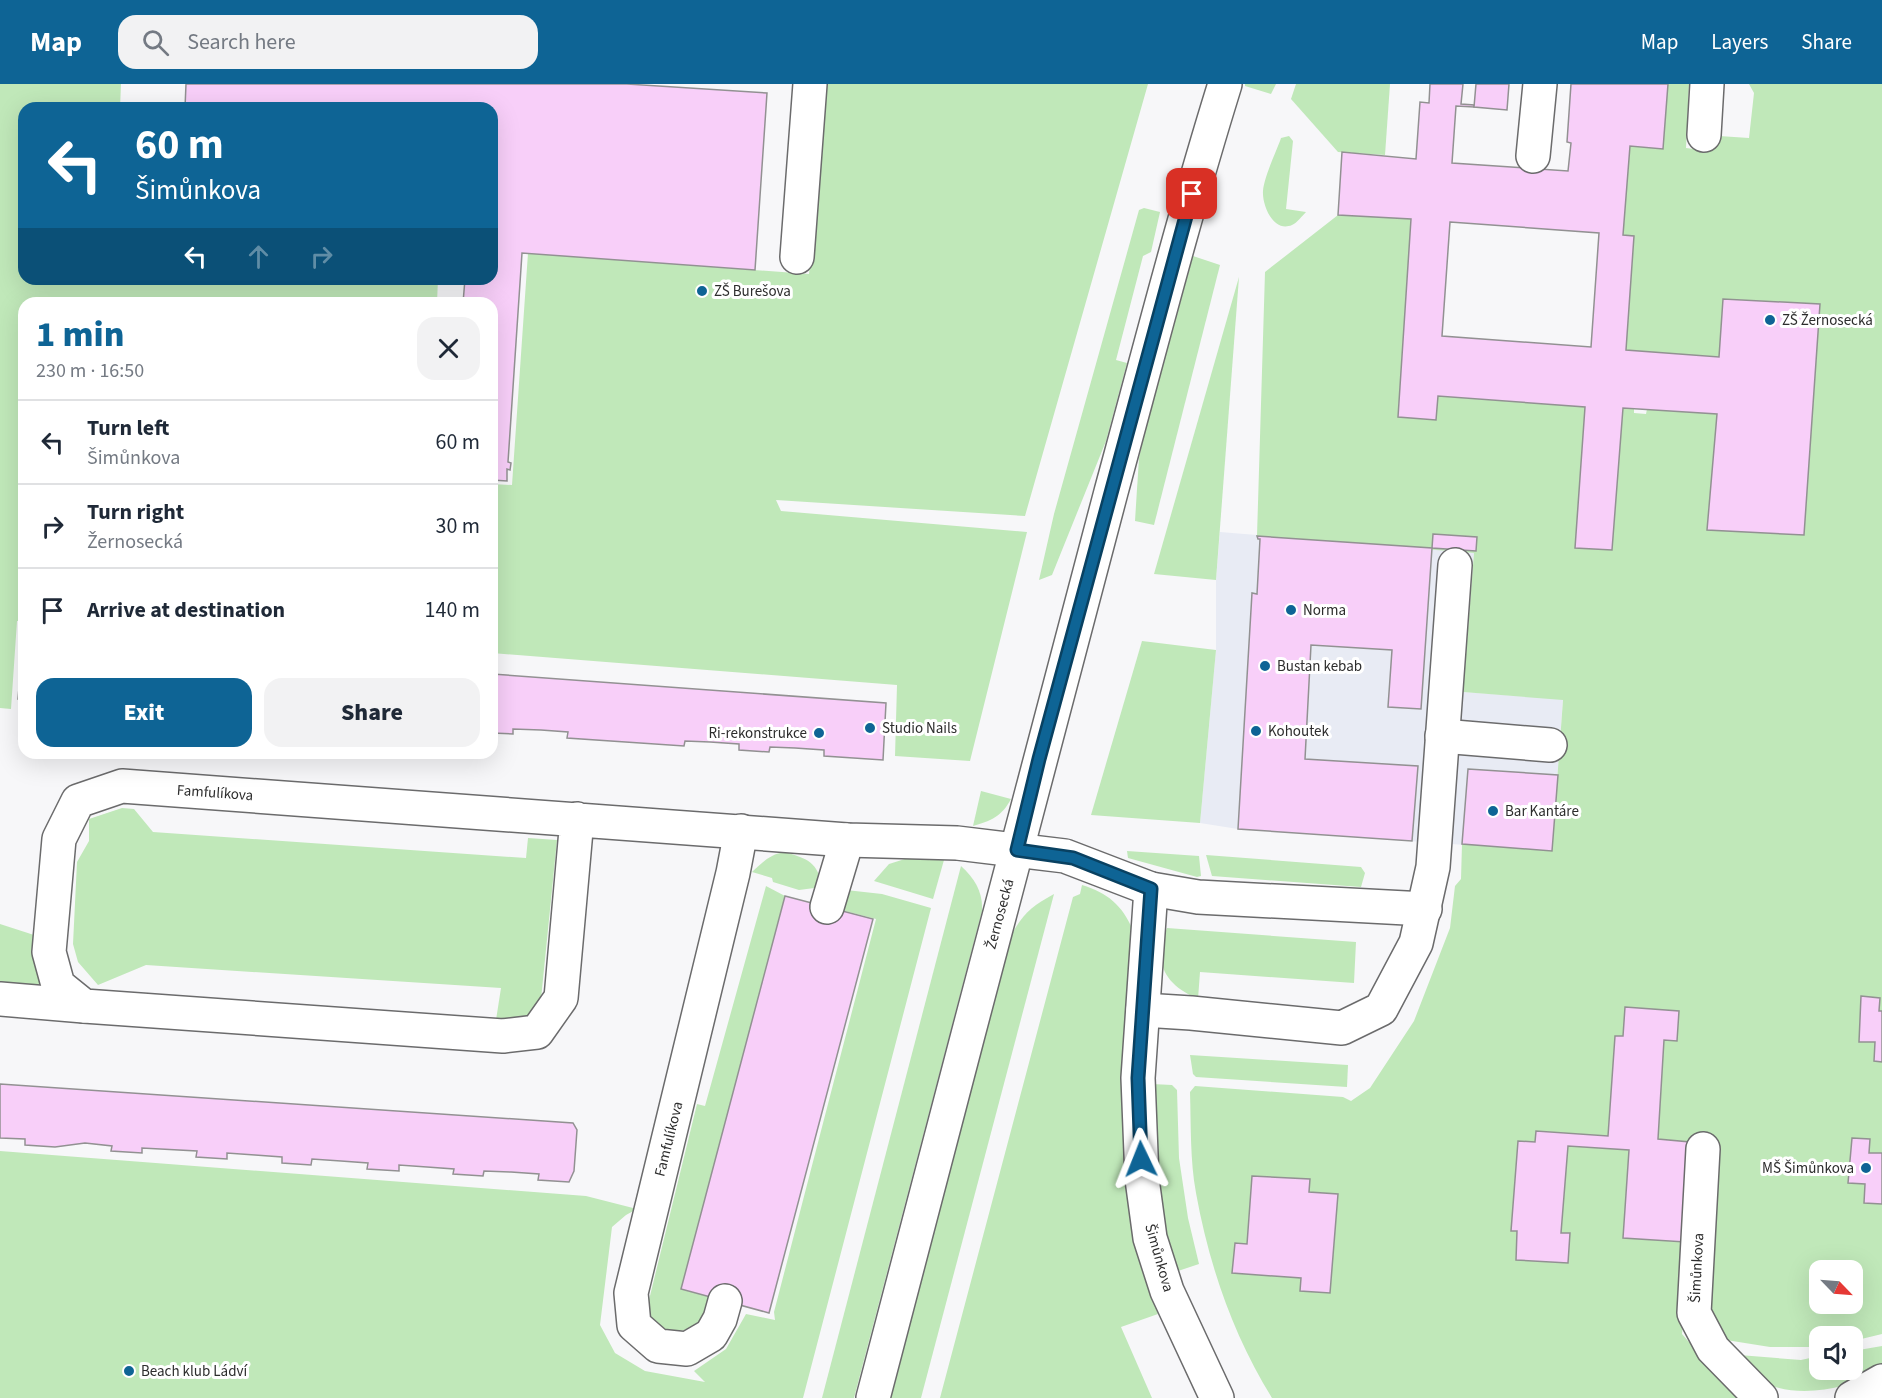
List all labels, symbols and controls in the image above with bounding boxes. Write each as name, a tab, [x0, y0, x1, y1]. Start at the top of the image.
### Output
search box	[118, 15, 538, 69]
text: Map	[30, 22, 82, 62]
icon: search	[139, 26, 172, 59]
text: Search here	[187, 26, 296, 58]
text: Map	[1641, 27, 1678, 57]
text: Layers	[1711, 27, 1768, 57]
text: Share	[1801, 27, 1852, 57]
text: 60 m	[135, 115, 224, 175]
icon: left	[36, 126, 114, 204]
pin	[1166, 168, 1217, 219]
text: Šimůnkova	[135, 171, 261, 210]
icon: arrive	[1175, 177, 1208, 210]
icon: left	[179, 240, 212, 273]
icon: ahead	[242, 240, 275, 273]
icon: right	[305, 240, 338, 273]
place label: ZŠ Burešova	[714, 281, 791, 302]
marker: ZŠ Burešova	[695, 284, 709, 298]
text: 1 min	[36, 309, 124, 360]
place label: ZŠ Žernosecká	[1782, 310, 1873, 331]
marker: ZŠ Žernosecká	[1763, 313, 1777, 327]
button: close	[417, 317, 480, 380]
text: 230 m · 16:50	[36, 357, 144, 385]
text: Turn left	[87, 412, 169, 444]
icon: left	[36, 426, 69, 459]
text: 60 m	[435, 426, 480, 458]
text: Šimůnkova	[87, 444, 180, 472]
text: Turn right	[87, 496, 184, 528]
icon: right	[36, 510, 69, 543]
text: 30 m	[435, 510, 480, 542]
text: Žernosecká	[87, 528, 183, 556]
icon: arrive	[36, 594, 69, 627]
text: Arrive at destination	[87, 594, 285, 626]
text: 140 m	[425, 594, 480, 626]
place label: Norma	[1303, 600, 1346, 621]
marker: Norma	[1284, 603, 1298, 617]
place label: Bustan kebab	[1277, 656, 1362, 677]
marker: Bustan kebab	[1258, 659, 1272, 673]
button: Exit	[36, 678, 252, 747]
button: Share	[264, 678, 480, 747]
place label: Studio Nails	[882, 718, 957, 739]
marker: Studio Nails	[863, 721, 877, 735]
place label: Kohoutek	[1268, 721, 1329, 742]
place label: Ri-rekonstrukce	[709, 723, 807, 744]
marker: Kohoutek	[1249, 724, 1263, 738]
marker: Ri-rekonstrukce	[812, 726, 826, 740]
street label: Famfulíkova	[176, 780, 254, 806]
place label: Bar Kantáre	[1505, 801, 1579, 822]
marker: Bar Kantáre	[1486, 804, 1500, 818]
street label: Žernosecká	[981, 876, 1019, 952]
street label: Famfulíkova	[650, 1099, 688, 1179]
position arrow	[1109, 1127, 1173, 1191]
place label: MŠ Šimůnkova	[1762, 1158, 1854, 1179]
marker: MŠ Šimůnkova	[1859, 1161, 1873, 1175]
street label: Šimůnkova	[1139, 1221, 1179, 1295]
street label: Šimůnkova	[1685, 1232, 1709, 1304]
north arrow	[1809, 1260, 1863, 1314]
map controls	[1809, 1260, 1863, 1380]
button: sound	[1809, 1326, 1863, 1380]
place label: Beach klub Ládví	[141, 1361, 248, 1382]
marker: Beach klub Ládví	[122, 1364, 136, 1378]

